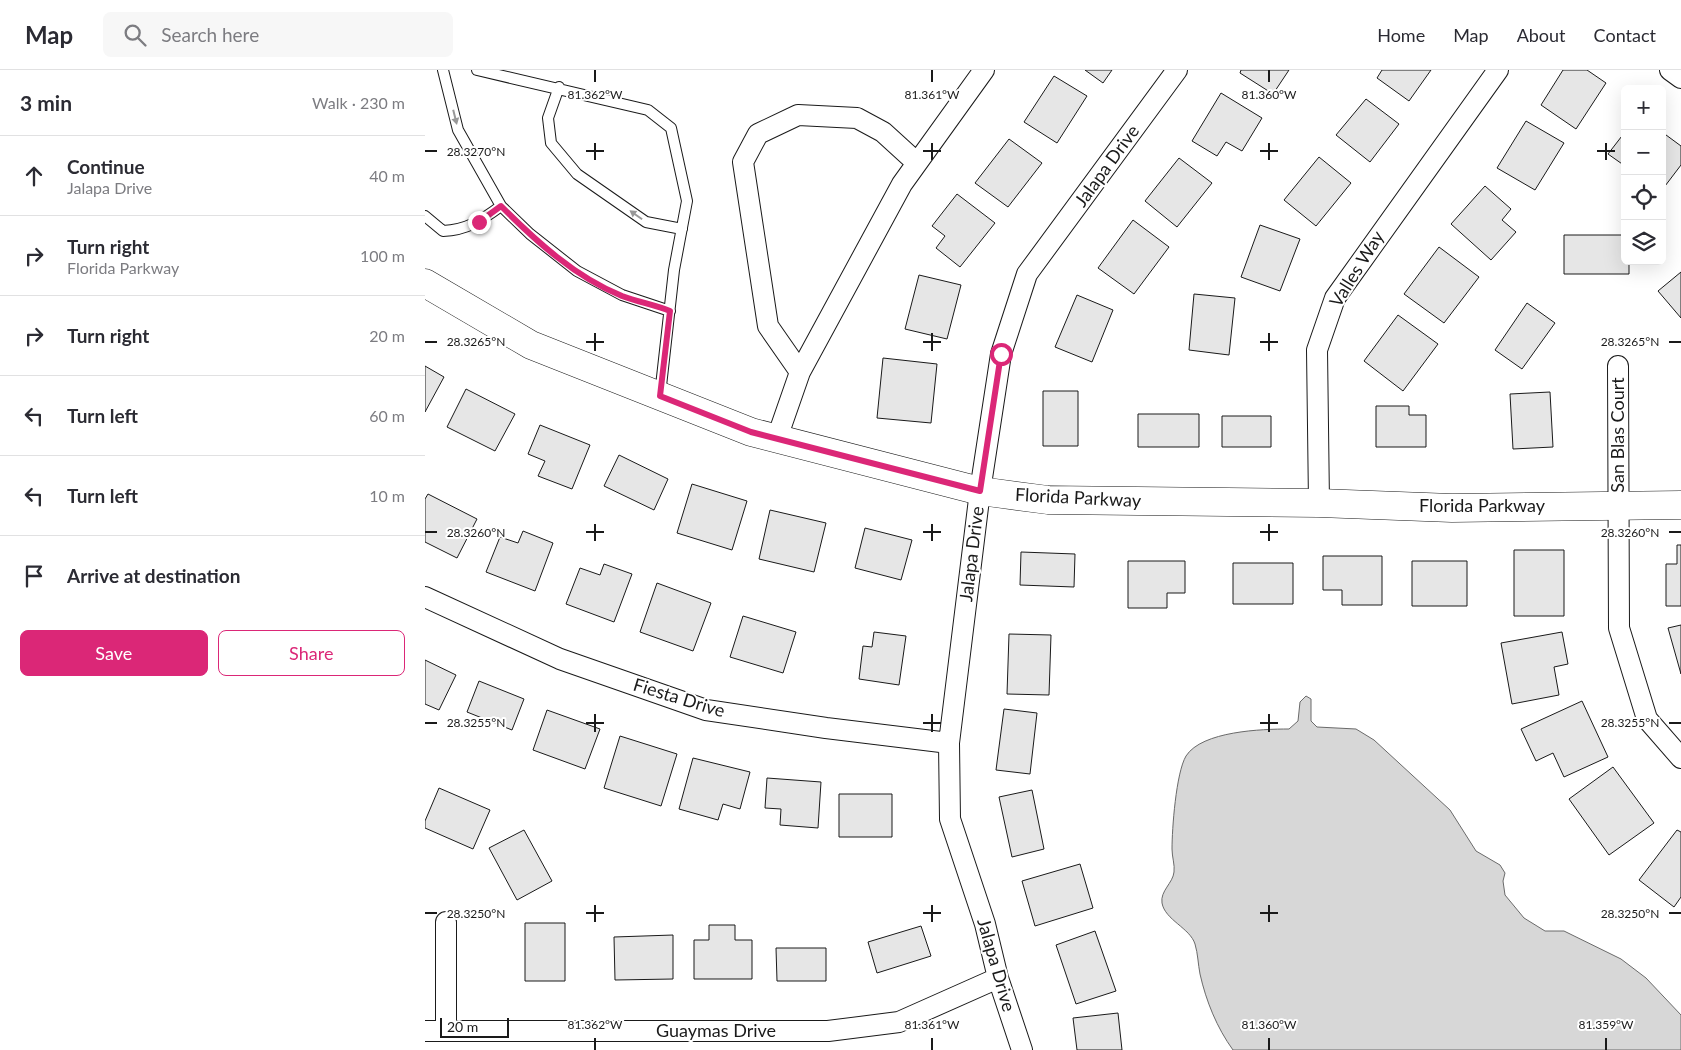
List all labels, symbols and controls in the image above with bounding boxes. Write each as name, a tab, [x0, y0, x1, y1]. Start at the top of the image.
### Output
search box	[103, 12, 453, 57]
text: Map	[25, 20, 73, 49]
icon: search	[121, 21, 149, 49]
text: Search here	[161, 23, 259, 46]
text: Home	[1377, 24, 1425, 46]
text: Map	[1453, 24, 1489, 46]
text: About	[1517, 24, 1566, 46]
text: Contact	[1594, 24, 1656, 46]
map controls	[1621, 85, 1666, 265]
button: +	[1621, 85, 1666, 130]
text: 81.362°W	[567, 87, 623, 102]
text: 81.361°W	[904, 87, 960, 102]
text: 81.360°W	[1241, 87, 1297, 102]
text: 3 min	[20, 90, 72, 115]
text: Walk · 230 m	[312, 93, 405, 112]
one-way arrow	[451, 110, 459, 125]
street label: Jalapa Drive	[1069, 120, 1143, 211]
button: −	[1621, 130, 1666, 175]
text: 28.3270°N	[447, 144, 505, 159]
text: Continue	[67, 155, 145, 178]
icon: ahead	[20, 162, 48, 190]
text: 40 m	[369, 166, 405, 185]
button: locate	[1621, 175, 1666, 220]
text: Jalapa Drive	[67, 178, 152, 197]
one-way arrow	[629, 210, 643, 220]
route end	[468, 211, 491, 234]
button: layers	[1621, 220, 1666, 265]
street label: Valles Way	[1324, 226, 1389, 311]
text: Turn right	[67, 235, 149, 258]
icon: right	[20, 242, 48, 270]
text: 100 m	[360, 246, 405, 265]
text: Florida Parkway	[67, 258, 179, 277]
icon: right	[20, 322, 48, 350]
text: Turn right	[67, 324, 149, 347]
text: 20 m	[369, 326, 405, 345]
text: 28.3265°N	[447, 334, 505, 349]
text: 28.3265°N	[1601, 334, 1659, 349]
route start	[990, 343, 1013, 366]
street label: San Blas Court	[1606, 377, 1628, 493]
icon: left	[20, 402, 48, 430]
text: Turn left	[67, 404, 138, 427]
text: 60 m	[369, 406, 405, 425]
icon: left	[20, 482, 48, 510]
street label: Florida Parkway	[1014, 483, 1142, 511]
text: Turn left	[67, 484, 138, 507]
text: 10 m	[369, 486, 405, 505]
street label: Florida Parkway	[1419, 494, 1546, 516]
street label: Jalapa Drive	[954, 505, 988, 603]
text: 28.3260°N	[447, 525, 505, 540]
text: 28.3260°N	[1601, 525, 1659, 540]
icon: arrive	[20, 562, 48, 590]
text: Arrive at destination	[67, 564, 240, 587]
button: Save	[20, 630, 208, 676]
button: Share	[218, 630, 405, 676]
street label: Fiesta Drive	[631, 673, 728, 721]
text: 28.3255°N	[447, 715, 505, 730]
text: 28.3255°N	[1601, 715, 1659, 730]
text: 28.3250°N	[447, 906, 505, 921]
text: 28.3250°N	[1601, 906, 1659, 921]
street label: Jalapa Drive	[973, 916, 1021, 1014]
scale bar	[440, 1015, 509, 1038]
text: 81.362°W	[567, 1017, 623, 1032]
text: 81.361°W	[904, 1017, 960, 1032]
text: 81.360°W	[1241, 1017, 1297, 1032]
text: 81.359°W	[1578, 1017, 1634, 1032]
text: 20 m	[447, 1018, 478, 1035]
street label: Guaymas Drive	[656, 1019, 776, 1041]

